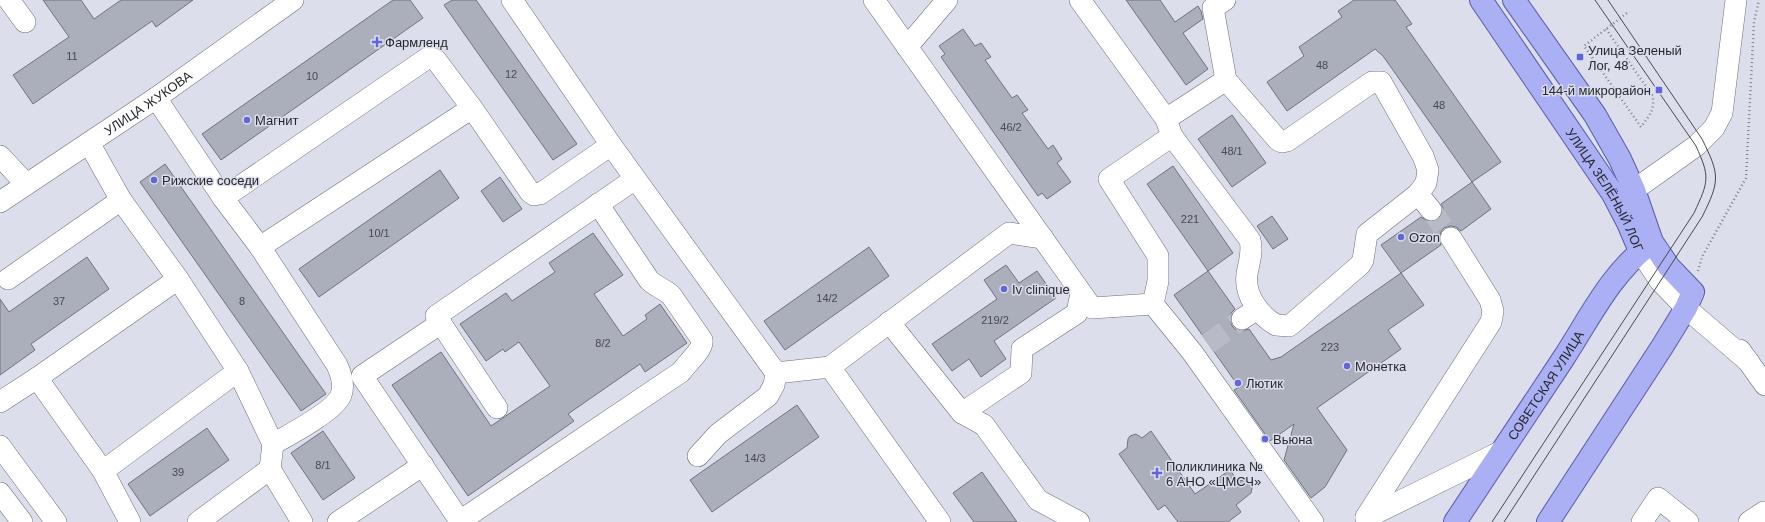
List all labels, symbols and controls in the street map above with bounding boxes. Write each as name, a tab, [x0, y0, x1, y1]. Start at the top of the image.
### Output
place label: Фармленд	[385, 35, 448, 50]
marker: Фармленд	[372, 37, 382, 47]
place label: Улица Зеленый Лог, 48	[1588, 43, 1682, 73]
house number: 11	[66, 50, 78, 62]
marker: Улица Зеленый Лог, 48	[1575, 52, 1585, 62]
house number: 48	[1316, 59, 1328, 71]
street label: УЛИЦА ЖУКОВА	[102, 68, 195, 138]
house number: 12	[505, 68, 517, 80]
house number: 10	[306, 70, 318, 82]
place label: 144-й микрорайон	[1542, 83, 1651, 98]
marker: 144-й микрорайон	[1654, 85, 1664, 95]
house number: 48	[1433, 99, 1445, 111]
place label: Магнит	[255, 113, 298, 128]
marker: Магнит	[242, 115, 252, 125]
house number: 46/2	[1000, 121, 1022, 133]
street label: УЛИЦА ЗЕЛЁНЫЙ ЛОГ	[1562, 125, 1646, 254]
house number: 48/1	[1221, 145, 1243, 157]
place label: Рижские соседи	[162, 173, 259, 188]
marker: Рижские соседи	[149, 175, 159, 185]
house number: 221	[1181, 213, 1199, 225]
house number: 10/1	[368, 227, 390, 239]
place label: Ozon	[1409, 230, 1440, 245]
marker: Ozon	[1396, 232, 1406, 242]
place label: Iv clinique	[1012, 282, 1070, 297]
marker: Iv clinique	[999, 284, 1009, 294]
house number: 14/2	[816, 292, 838, 304]
house number: 37	[53, 295, 65, 307]
house number: 8	[239, 295, 245, 307]
house number: 219/2	[981, 314, 1009, 326]
street label: СОВЕТСКАЯ УЛИЦА	[1505, 328, 1587, 443]
house number: 8/2	[595, 337, 611, 349]
house number: 223	[1321, 341, 1339, 353]
place label: Монетка	[1355, 359, 1407, 374]
marker: Монетка	[1342, 361, 1352, 371]
place label: Лютик	[1246, 376, 1283, 391]
marker: Лютик	[1233, 378, 1243, 388]
place label: Вьюна	[1273, 432, 1313, 447]
marker: Вьюна	[1260, 434, 1270, 444]
house number: 14/3	[744, 452, 766, 464]
house number: 8/1	[315, 459, 331, 471]
place label: Поликлиника № 6 АНО «ЦМСЧ»	[1166, 459, 1263, 489]
house number: 39	[172, 466, 184, 478]
marker: Поликлиника № 6 АНО «ЦМСЧ»	[1151, 467, 1163, 479]

